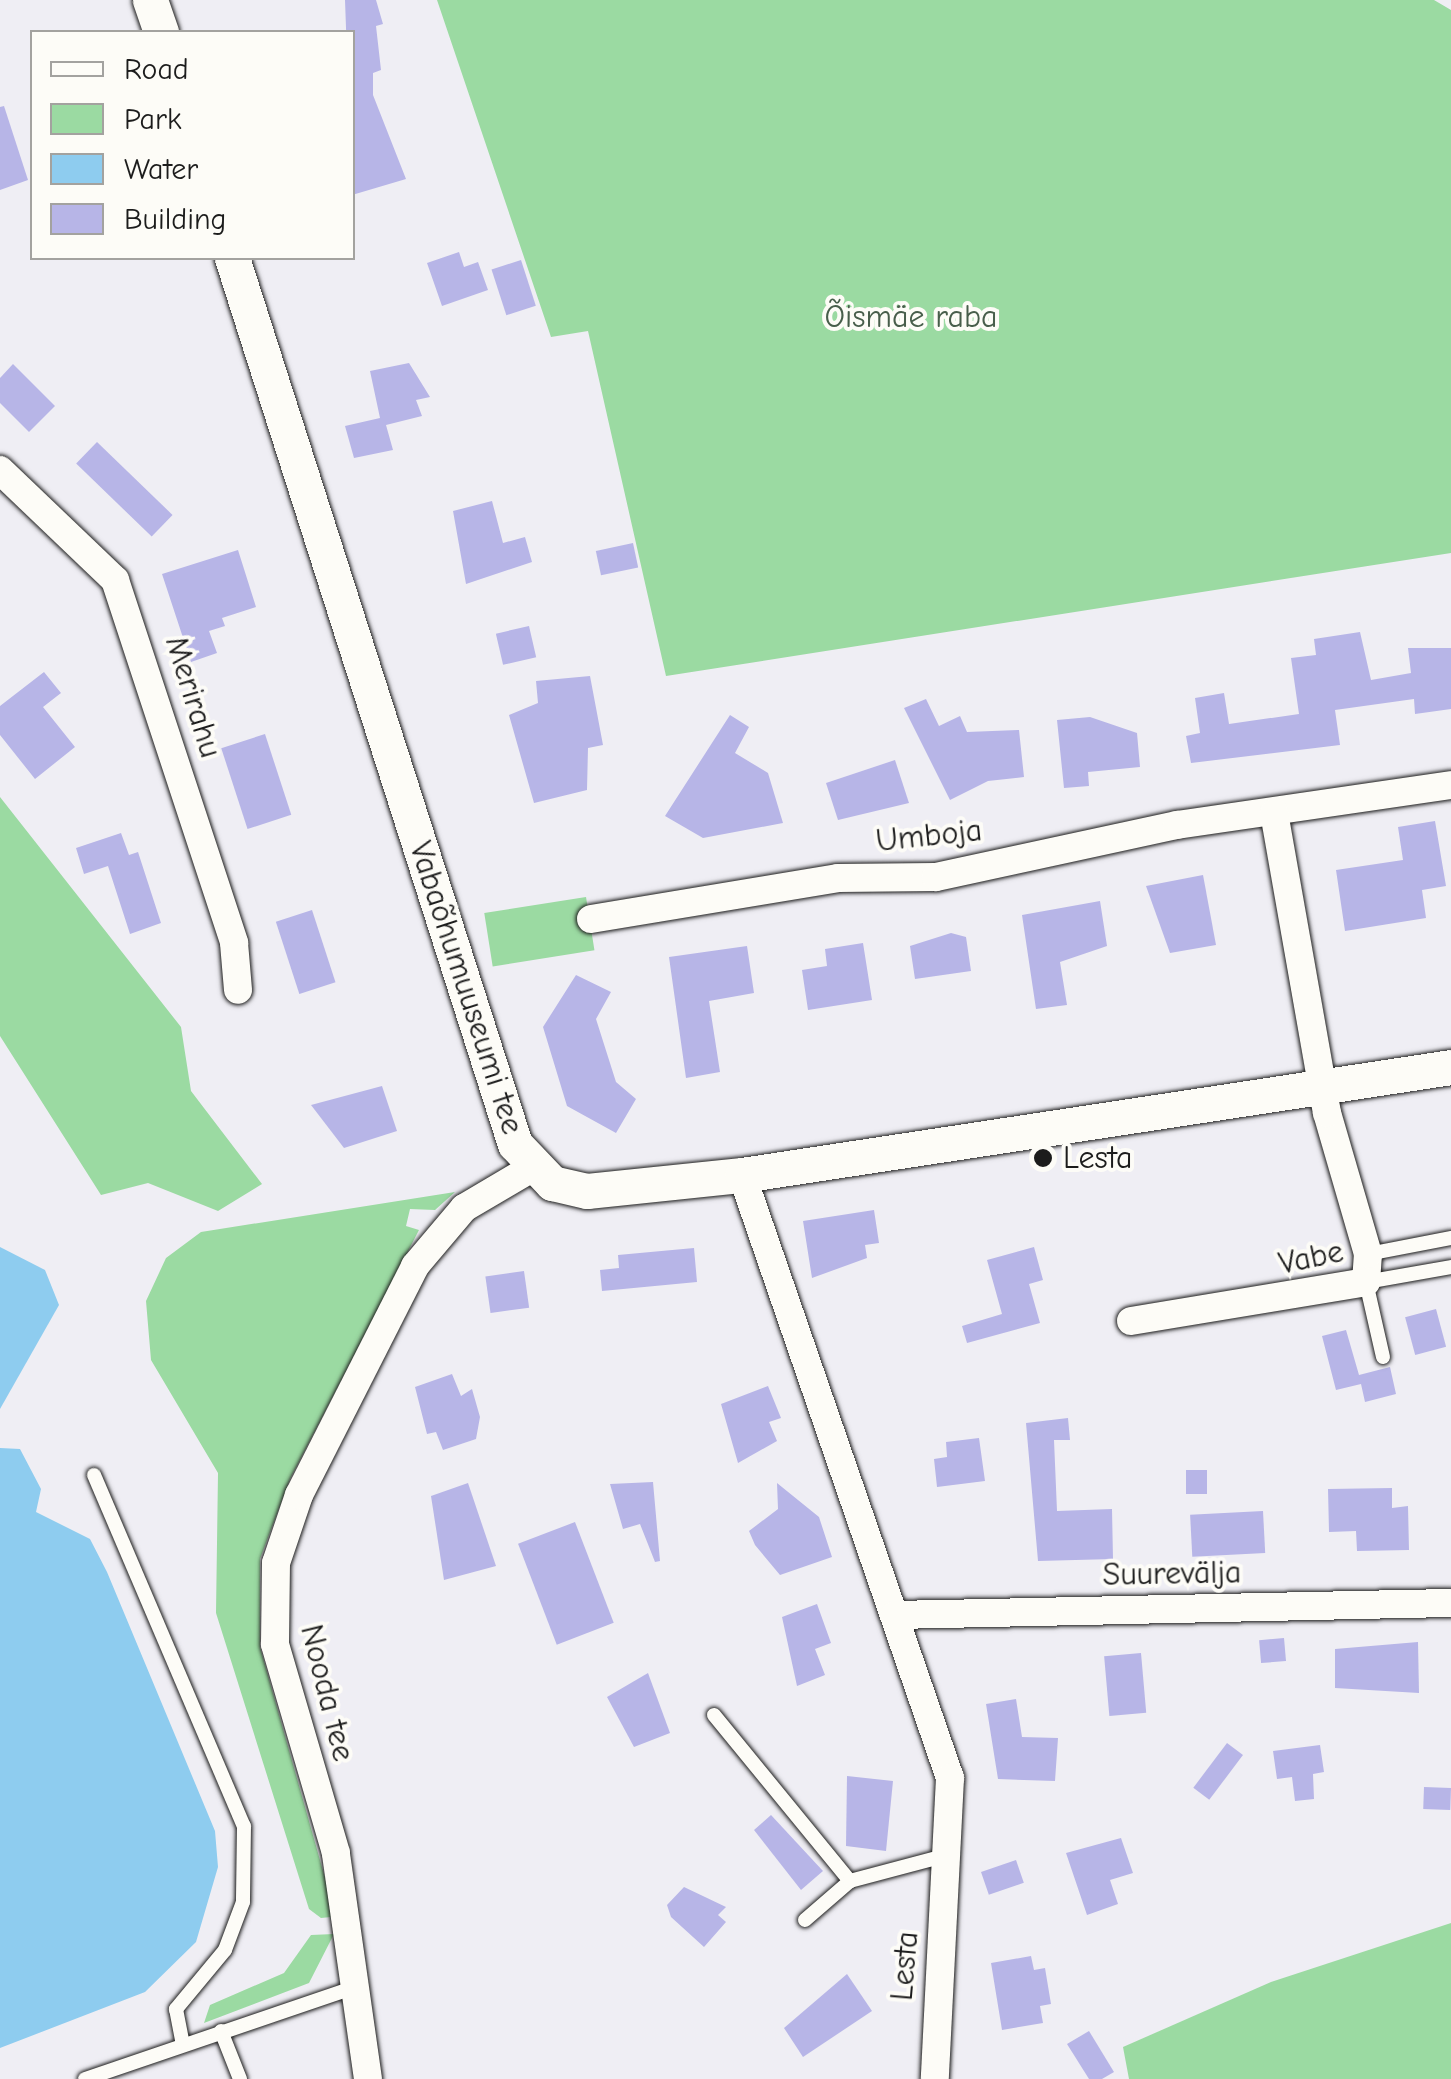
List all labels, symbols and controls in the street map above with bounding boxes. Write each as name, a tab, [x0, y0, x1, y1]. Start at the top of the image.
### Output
legend	[30, 30, 355, 260]
text: Road	[124, 52, 189, 87]
text: Park	[124, 102, 181, 137]
text: Water	[124, 152, 198, 187]
text: Building	[124, 202, 227, 237]
park label: Õismäe raba	[824, 298, 998, 336]
street label: Merirahu	[156, 632, 230, 762]
street label: Umboja	[874, 811, 984, 861]
street label: Vabaõhumuuseumi tee	[401, 837, 531, 1139]
place label: Lesta	[1063, 1139, 1133, 1177]
marker: Lesta	[1032, 1147, 1054, 1169]
street label: Vabe	[1275, 1232, 1347, 1284]
street label: Suurevälja	[1102, 1554, 1242, 1594]
street label: Nooda tee	[292, 1621, 362, 1765]
street label: Lesta	[883, 1930, 927, 2002]

